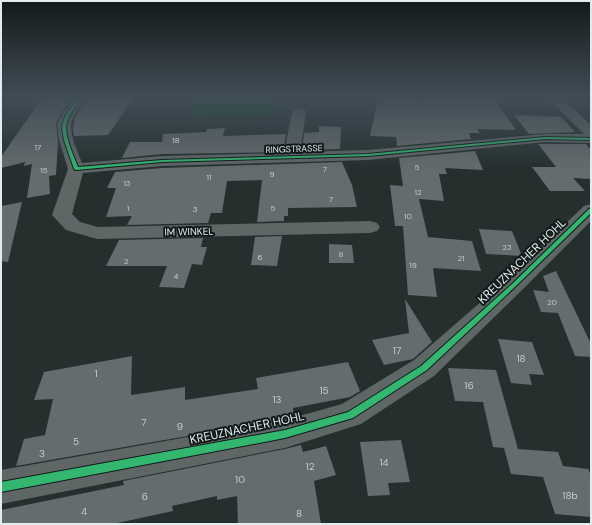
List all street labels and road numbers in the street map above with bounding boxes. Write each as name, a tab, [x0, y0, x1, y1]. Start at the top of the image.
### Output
street label: RINGSTRASSE	[265, 142, 323, 156]
street label: KREUZNACHER HOHL	[474, 215, 570, 307]
street label: IM WINKEL	[164, 225, 214, 238]
street label: KREUZNACHER HOHL	[188, 408, 306, 448]

